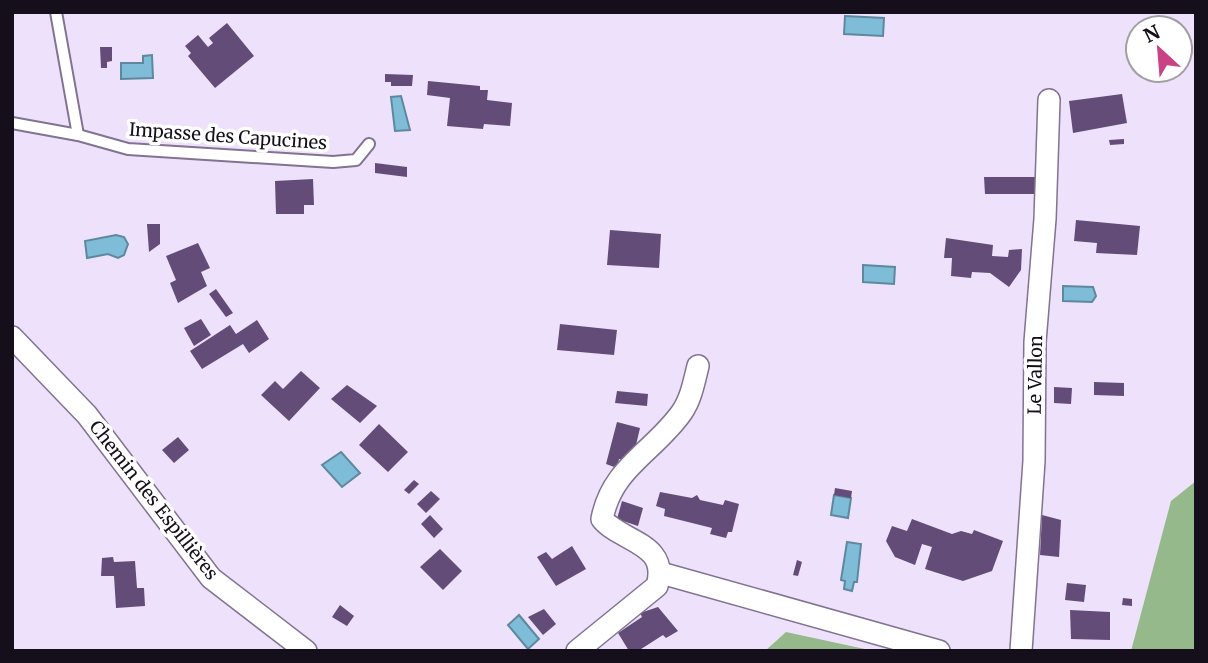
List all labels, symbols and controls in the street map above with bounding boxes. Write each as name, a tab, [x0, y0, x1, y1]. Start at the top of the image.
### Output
north arrow	[1124, 14, 1194, 84]
text: N	[1140, 20, 1164, 48]
street label: Impasse des Capucines	[128, 118, 328, 154]
street label: Le Vallon	[1023, 335, 1047, 415]
street label: Chemin des Espillières	[85, 416, 224, 584]

